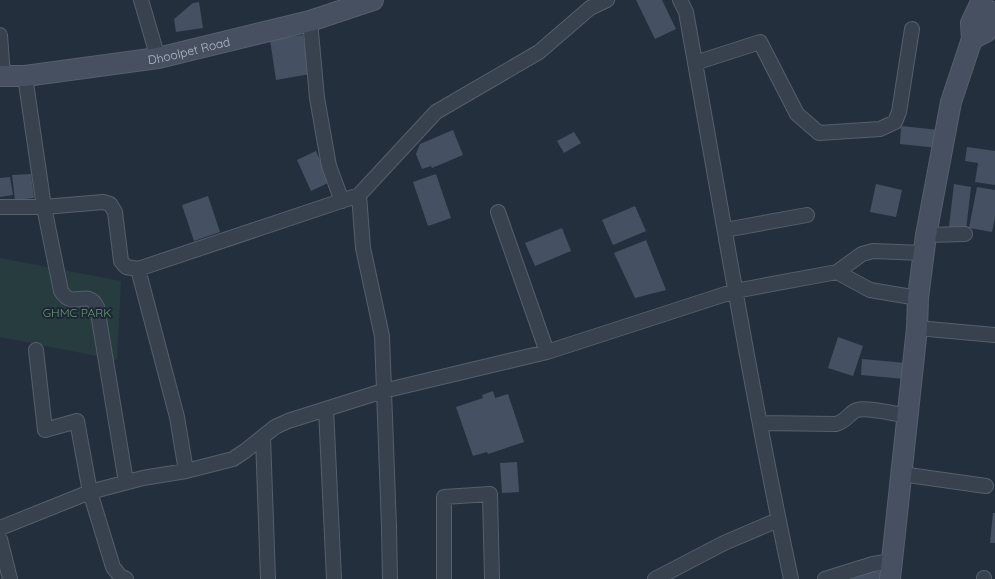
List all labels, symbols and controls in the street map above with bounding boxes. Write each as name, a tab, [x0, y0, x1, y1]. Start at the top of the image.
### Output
street label: Dhoolpet Road	[147, 33, 231, 67]
park label: GHMC PARK	[43, 305, 111, 320]

